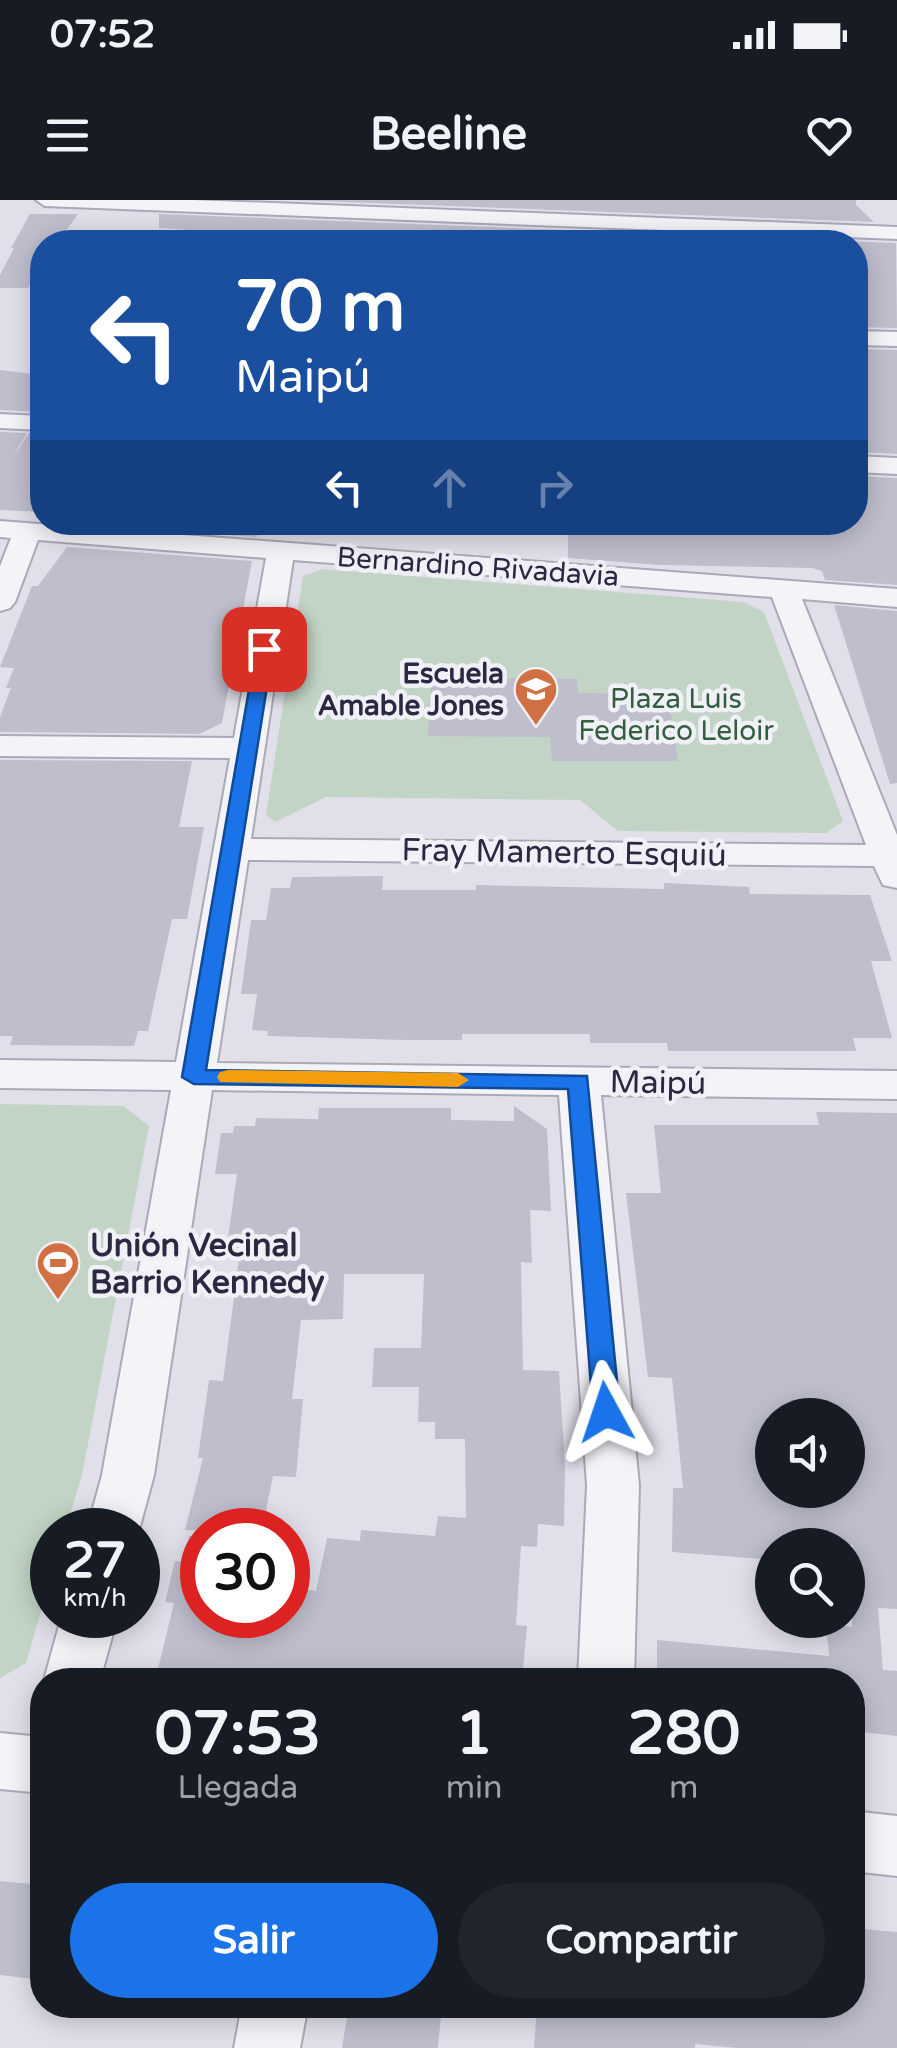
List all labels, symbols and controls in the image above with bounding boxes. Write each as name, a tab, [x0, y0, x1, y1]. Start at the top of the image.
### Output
text: 07:52	[50, 12, 155, 58]
icon: menu	[40, 108, 95, 163]
text: Beeline	[370, 108, 527, 162]
icon: heart	[802, 108, 857, 163]
text: 70 m	[235, 266, 405, 350]
icon: left	[70, 270, 200, 400]
text: Maipú	[235, 351, 371, 405]
icon: left	[317, 460, 372, 515]
icon: ahead	[422, 460, 477, 515]
icon: right	[527, 460, 582, 515]
street label: Bernardino Rivadavia	[336, 540, 620, 594]
pin	[222, 607, 307, 692]
icon: arrive	[237, 622, 292, 677]
place label: Escuela Amable Jones	[318, 657, 504, 723]
school or university icon: Escuela Amable Jones	[513, 666, 559, 727]
park label: Plaza Luis Federico Leloir	[578, 682, 774, 748]
street label: Fray Mamerto Esquiú	[401, 831, 727, 875]
street label: Maipú	[609, 1063, 707, 1103]
place label: Unión Vecinal Barrio Kennedy	[90, 1227, 324, 1302]
sports icon: Unión Vecinal Barrio Kennedy	[35, 1240, 81, 1301]
position arrow	[554, 1360, 658, 1464]
map controls	[755, 1398, 865, 1638]
button: sound	[755, 1398, 865, 1508]
speed limit sign: 30	[180, 1508, 310, 1638]
button: search	[755, 1528, 865, 1638]
text: 27	[64, 1531, 126, 1591]
text: km/h	[64, 1583, 126, 1613]
text: 07:53	[155, 1698, 321, 1770]
text: 1	[455, 1698, 493, 1770]
text: 280	[627, 1698, 740, 1770]
text: Llegada	[177, 1769, 298, 1807]
text: min	[446, 1769, 503, 1807]
text: m	[669, 1769, 698, 1807]
button: Salir	[70, 1883, 438, 1998]
button: Compartir	[458, 1883, 825, 1998]

